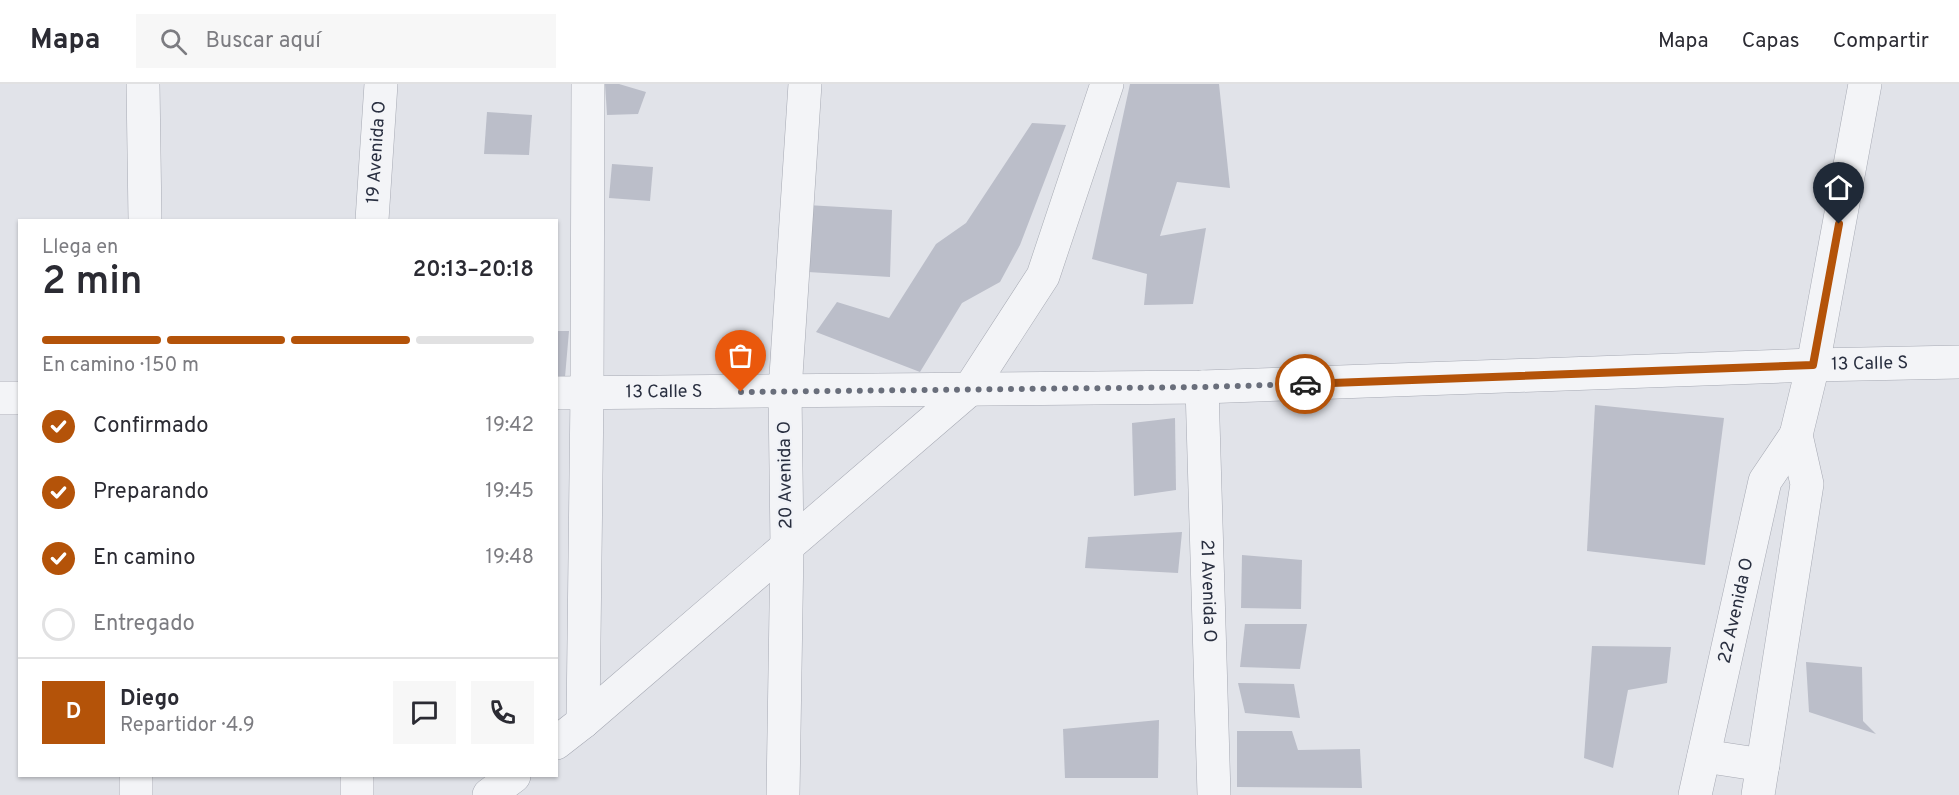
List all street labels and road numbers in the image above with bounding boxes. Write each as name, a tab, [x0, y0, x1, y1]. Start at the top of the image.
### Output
street label: 19 Avenida O	[362, 100, 391, 204]
street label: 13 Calle S	[1831, 352, 1908, 376]
street label: 13 Calle S	[625, 380, 703, 404]
street label: 20 Avenida O	[774, 421, 798, 529]
street label: 21 Avenida O	[1195, 539, 1221, 643]
street label: 22 Avenida O	[1713, 556, 1759, 666]

